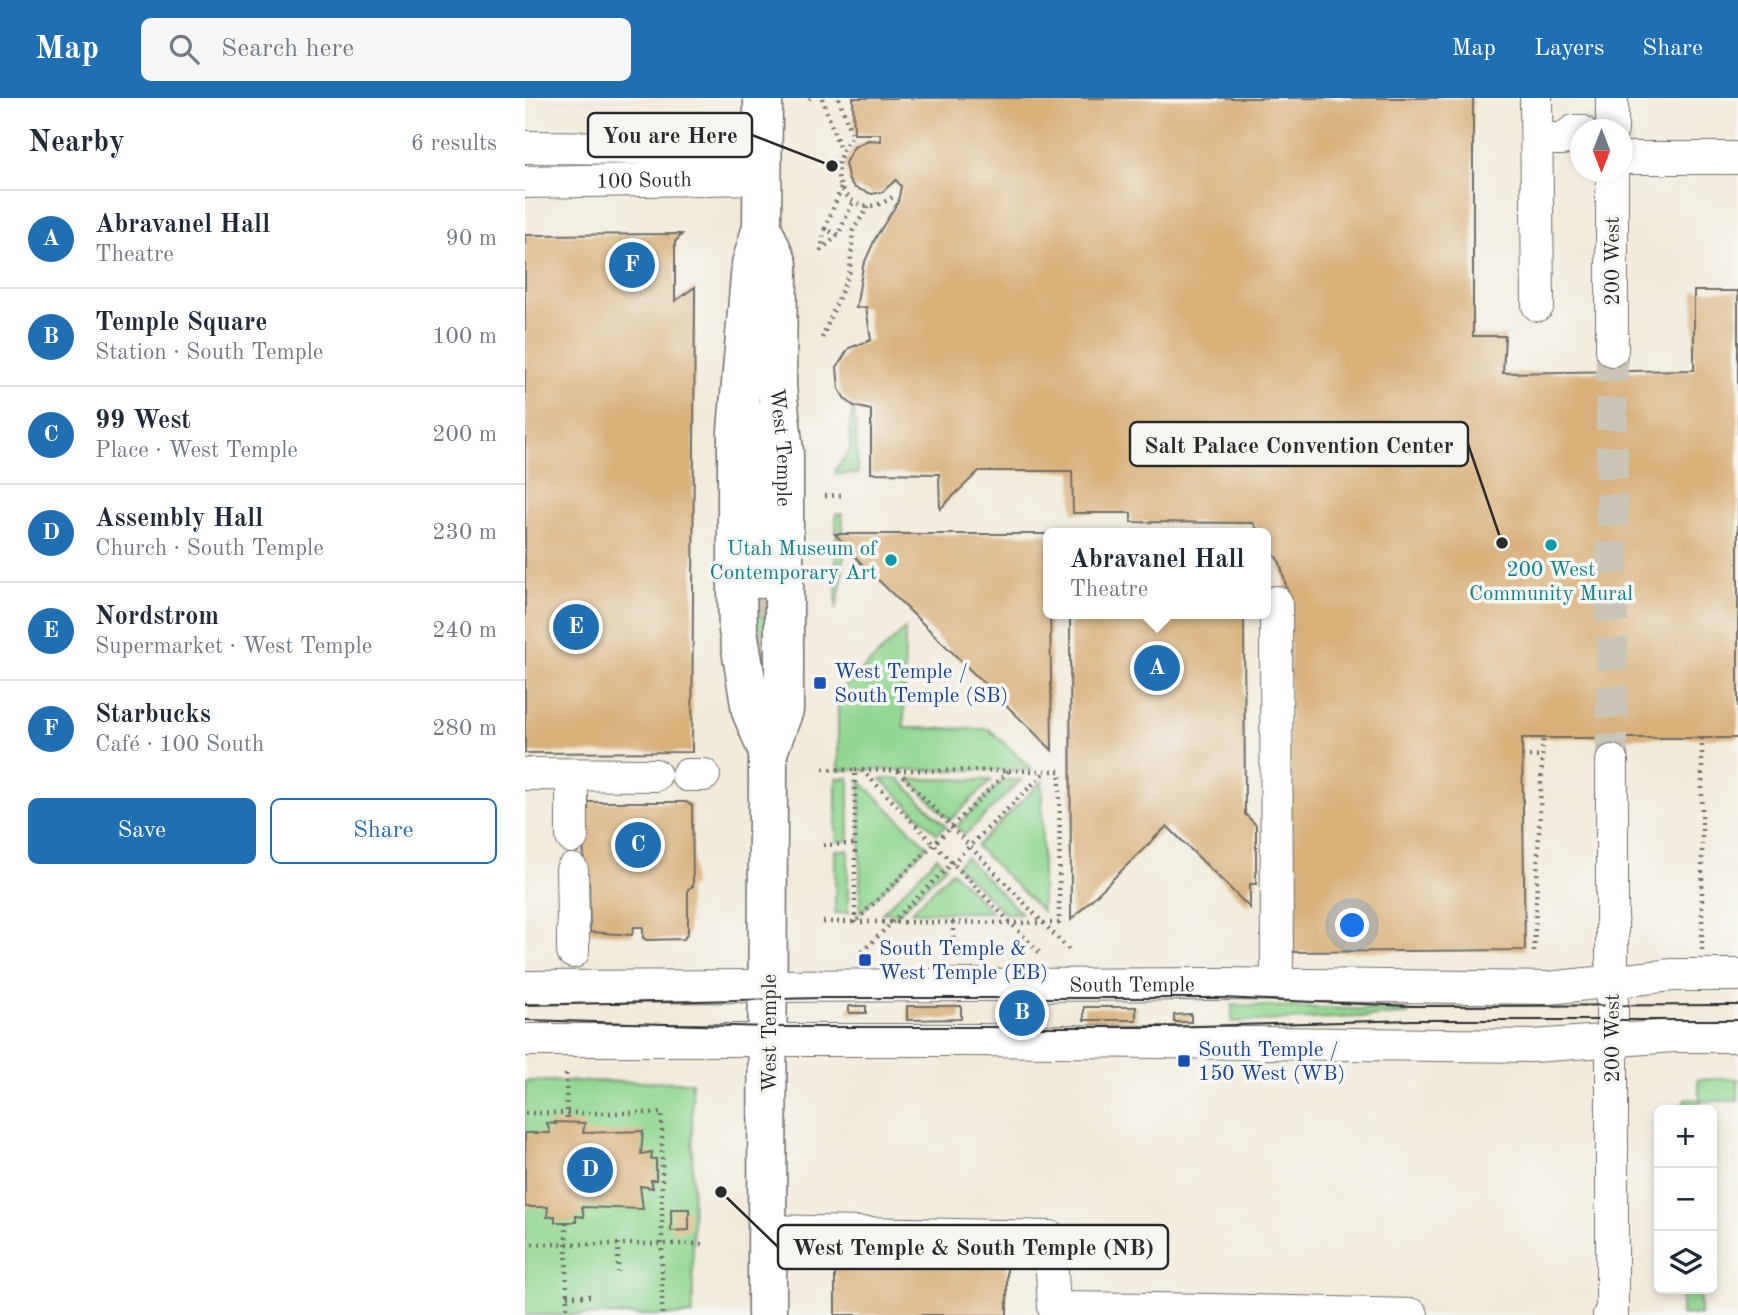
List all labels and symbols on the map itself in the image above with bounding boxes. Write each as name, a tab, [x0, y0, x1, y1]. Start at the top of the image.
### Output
callout: You are Here	[588, 113, 752, 157]
north arrow	[1570, 119, 1633, 182]
text: You are Here	[602, 125, 738, 148]
street label: 100 South	[596, 170, 692, 193]
street label: 200 West	[1603, 217, 1624, 305]
pin: F	[609, 239, 655, 291]
street label: West Temple	[765, 387, 793, 507]
callout: Salt Palace Convention Center	[1130, 422, 1468, 466]
text: Salt Palace Convention Center	[1144, 435, 1454, 458]
marker: 200 West Community Mural	[1543, 537, 1559, 553]
place label: Utah Museum of Contemporary Art	[710, 539, 878, 584]
marker: Utah Museum of Contemporary Art	[883, 552, 899, 568]
place label: 200 West Community Mural	[1469, 560, 1633, 605]
pin: E	[553, 601, 599, 653]
pin: A	[1134, 642, 1180, 694]
place label: West Temple / South Temple (SB)	[834, 662, 1008, 707]
marker: West Temple / South Temple (SB)	[812, 675, 828, 691]
pin: C	[615, 819, 661, 871]
your location	[1335, 908, 1369, 942]
place label: South Temple & West Temple (EB)	[879, 939, 1048, 984]
marker: South Temple & West Temple (EB)	[857, 952, 873, 968]
street label: West Temple	[760, 974, 781, 1092]
street label: South Temple	[1069, 975, 1195, 997]
pin: B	[999, 987, 1045, 1039]
street label: 200 West	[1603, 994, 1624, 1082]
place label: South Temple / 150 West (WB)	[1198, 1040, 1345, 1085]
marker: South Temple / 150 West (WB)	[1176, 1053, 1192, 1069]
pin: D	[567, 1144, 613, 1196]
callout: West Temple & South Temple (NB)	[778, 1225, 1168, 1269]
text: West Temple & South Temple (NB)	[792, 1237, 1154, 1260]

